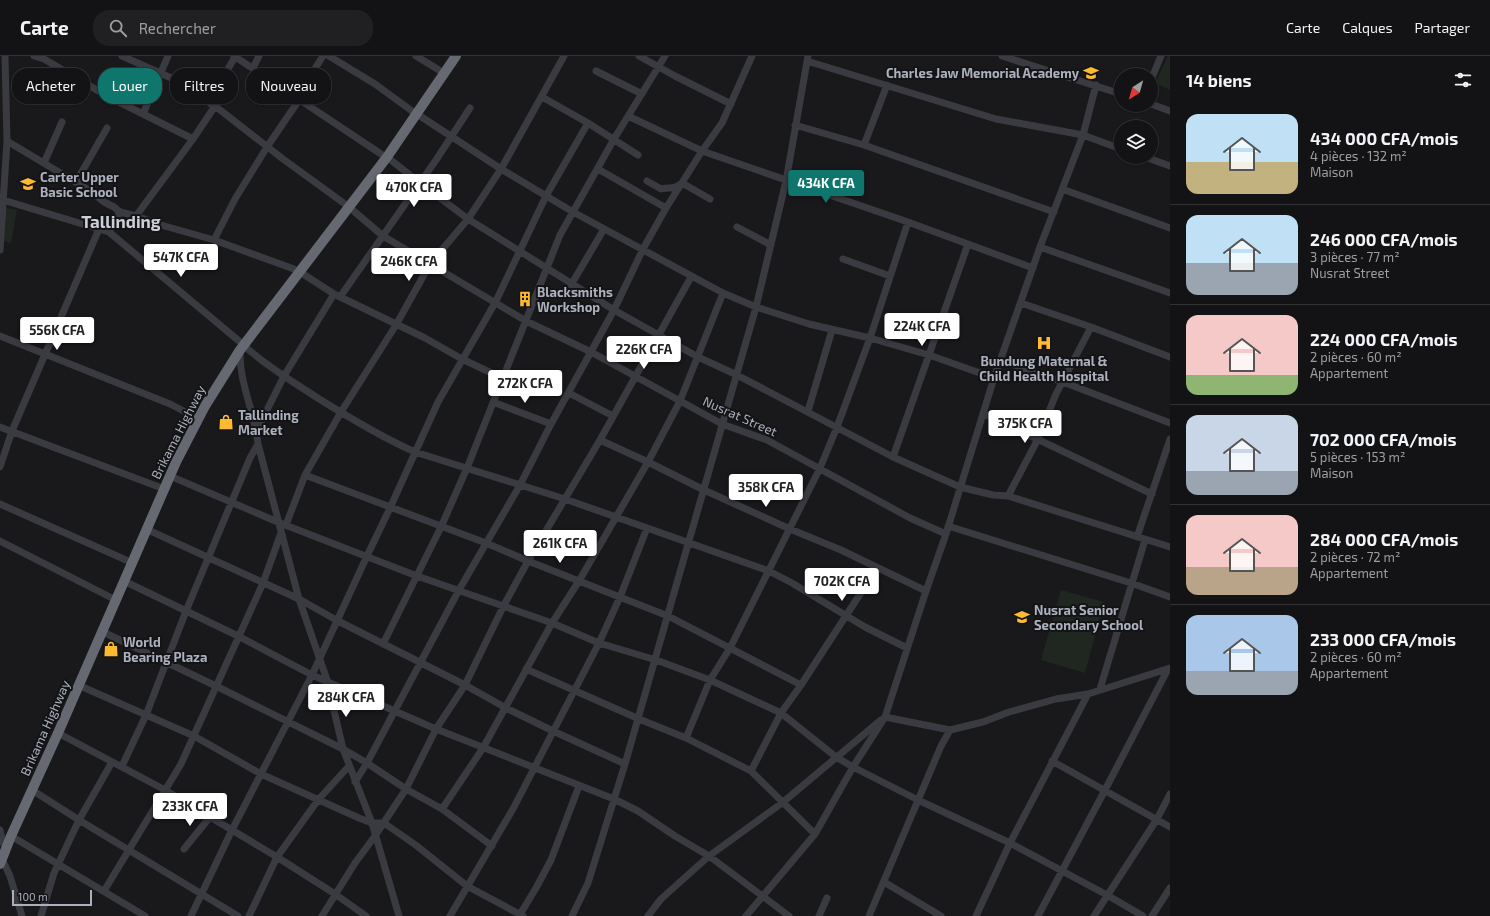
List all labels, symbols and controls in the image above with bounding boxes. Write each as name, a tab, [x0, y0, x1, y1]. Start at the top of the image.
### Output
search box	[93, 10, 373, 46]
text: Carte	[20, 16, 69, 39]
icon: search	[107, 17, 129, 39]
text: Rechercher	[139, 19, 216, 37]
text: Carte	[1286, 19, 1320, 36]
text: Calques	[1342, 19, 1393, 36]
text: Partager	[1415, 19, 1470, 36]
school or university icon: Charles Jaw Memorial Academy	[1082, 64, 1100, 82]
place label: Charles Jaw Memorial Academy	[886, 65, 1080, 81]
chip: Acheter	[12, 68, 90, 104]
chip: Louer	[98, 68, 162, 104]
chip: Filtres	[170, 68, 238, 104]
chip: Nouveau	[246, 68, 331, 104]
north arrow	[1114, 68, 1158, 112]
map controls	[1114, 68, 1158, 164]
icon: filters	[1452, 69, 1474, 91]
text: 14 biens	[1186, 70, 1251, 90]
button: layers	[1114, 120, 1158, 164]
text: 434 000 CFA/mois	[1310, 128, 1458, 148]
icon: home	[1218, 130, 1266, 178]
text: 4 pièces · 132 m²	[1310, 148, 1407, 164]
text: Maison	[1310, 164, 1353, 180]
place label: Carter Upper Basic School	[40, 169, 119, 200]
pin: 434K CFA	[785, 170, 867, 204]
pin: 470K CFA	[373, 174, 455, 208]
school or university icon: Carter Upper Basic School	[19, 175, 37, 193]
text: 434K CFA	[797, 175, 855, 191]
text: 470K CFA	[385, 179, 443, 195]
district label: Tallinding	[81, 211, 161, 231]
text: 246 000 CFA/mois	[1310, 229, 1458, 249]
icon: home	[1218, 231, 1266, 279]
pin: 547K CFA	[140, 244, 222, 278]
pin: 246K CFA	[368, 248, 450, 282]
text: 547K CFA	[153, 249, 209, 265]
text: 3 pièces · 77 m²	[1310, 249, 1400, 265]
text: 246K CFA	[380, 253, 438, 269]
text: Nusrat Street	[1310, 265, 1390, 281]
place label: Blacksmiths Workshop	[537, 284, 613, 315]
building icon: Blacksmiths Workshop	[516, 290, 534, 308]
pin: 224K CFA	[881, 313, 963, 347]
pin: 556K CFA	[16, 317, 98, 351]
text: 224K CFA	[893, 318, 951, 334]
text: 556K CFA	[29, 322, 85, 338]
text: 224 000 CFA/mois	[1310, 329, 1457, 349]
icon: home	[1218, 331, 1266, 379]
hospital icon: Bundung Maternal & Child Health Hospital	[1035, 334, 1053, 352]
pin: 226K CFA	[603, 336, 685, 370]
text: 226K CFA	[616, 341, 672, 357]
text: 2 pièces · 60 m²	[1310, 349, 1402, 365]
place label: Bundung Maternal & Child Health Hospital	[979, 353, 1110, 384]
text: Appartement	[1310, 365, 1388, 381]
pin: 272K CFA	[484, 370, 566, 404]
text: 272K CFA	[497, 375, 553, 391]
street label: Brikama Highway	[147, 382, 209, 482]
street label: Nusrat Street	[700, 393, 780, 439]
place label: Tallinding Market	[238, 407, 299, 438]
pin: 375K CFA	[984, 410, 1066, 444]
shop icon: Tallinding Market	[217, 413, 235, 431]
text: 375K CFA	[997, 415, 1053, 431]
text: 702 000 CFA/mois	[1310, 429, 1456, 449]
icon: home	[1218, 431, 1266, 479]
text: 5 pièces · 153 m²	[1310, 449, 1405, 465]
text: Maison	[1310, 465, 1353, 481]
pin: 358K CFA	[725, 474, 807, 508]
text: 358K CFA	[738, 479, 794, 495]
text: 284 000 CFA/mois	[1310, 529, 1458, 549]
pin: 261K CFA	[519, 530, 601, 564]
icon: home	[1218, 531, 1266, 579]
text: 261K CFA	[533, 535, 587, 551]
text: 2 pièces · 72 m²	[1310, 549, 1400, 565]
text: Appartement	[1310, 565, 1388, 581]
pin: 702K CFA	[801, 568, 883, 602]
text: 702K CFA	[814, 573, 870, 589]
place label: Nusrat Senior Secondary School	[1034, 602, 1144, 633]
school or university icon: Nusrat Senior Secondary School	[1013, 608, 1031, 626]
text: 233 000 CFA/mois	[1310, 629, 1456, 649]
icon: home	[1218, 631, 1266, 679]
place label: World Bearing Plaza	[123, 634, 207, 665]
shop icon: World Bearing Plaza	[102, 640, 120, 658]
text: 2 pièces · 60 m²	[1310, 649, 1402, 665]
text: Appartement	[1310, 665, 1388, 681]
street label: Brikama Highway	[17, 678, 73, 778]
pin: 284K CFA	[305, 684, 387, 718]
text: 284K CFA	[317, 689, 375, 705]
pin: 233K CFA	[149, 793, 231, 827]
text: 233K CFA	[162, 798, 218, 814]
scale bar	[12, 888, 92, 907]
text: 100 m	[18, 890, 48, 903]

